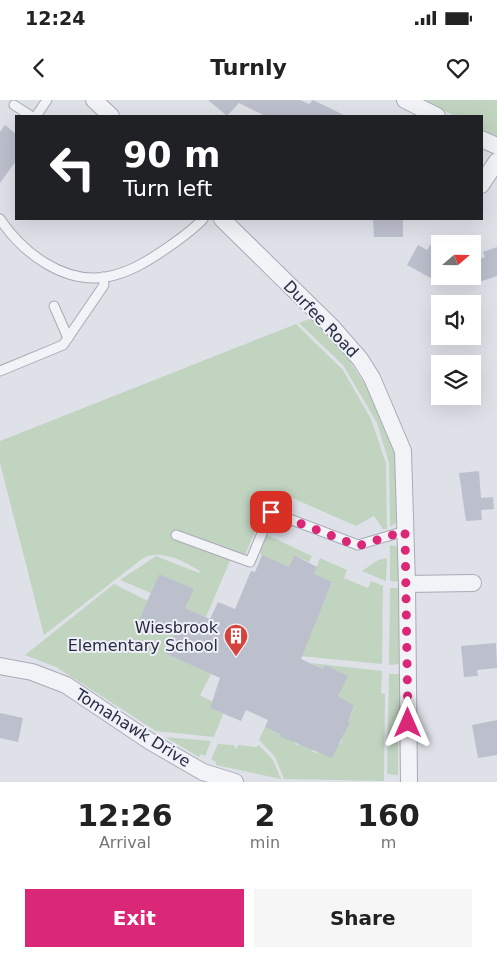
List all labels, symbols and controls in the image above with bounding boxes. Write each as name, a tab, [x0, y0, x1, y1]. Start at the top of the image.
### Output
text: 12:24	[25, 7, 85, 29]
icon: back	[25, 54, 53, 82]
icon: heart	[444, 54, 472, 82]
text: Turnly	[210, 55, 287, 80]
icon: left	[40, 135, 105, 200]
text: 90 m	[123, 135, 220, 175]
text: Turn left	[123, 176, 212, 201]
north arrow	[431, 235, 481, 285]
map controls	[431, 235, 481, 405]
street label: Durfee Road	[280, 277, 362, 361]
button: sound	[431, 295, 481, 345]
button: layers	[431, 355, 481, 405]
pin	[250, 491, 292, 533]
icon: arrive	[257, 498, 285, 526]
place label: Wiesbrook Elementary School	[68, 618, 219, 655]
building icon: Wiesbrook Elementary School	[223, 623, 249, 657]
street label: Tomahawk Drive	[71, 684, 194, 771]
position arrow	[381, 696, 433, 748]
text: 12:26	[77, 798, 173, 833]
text: 2	[254, 798, 275, 833]
text: 160	[357, 798, 420, 833]
text: Arrival	[99, 833, 151, 852]
text: min	[250, 833, 280, 852]
text: m	[381, 833, 396, 852]
button: Exit	[25, 889, 244, 947]
button: Share	[254, 889, 472, 947]

